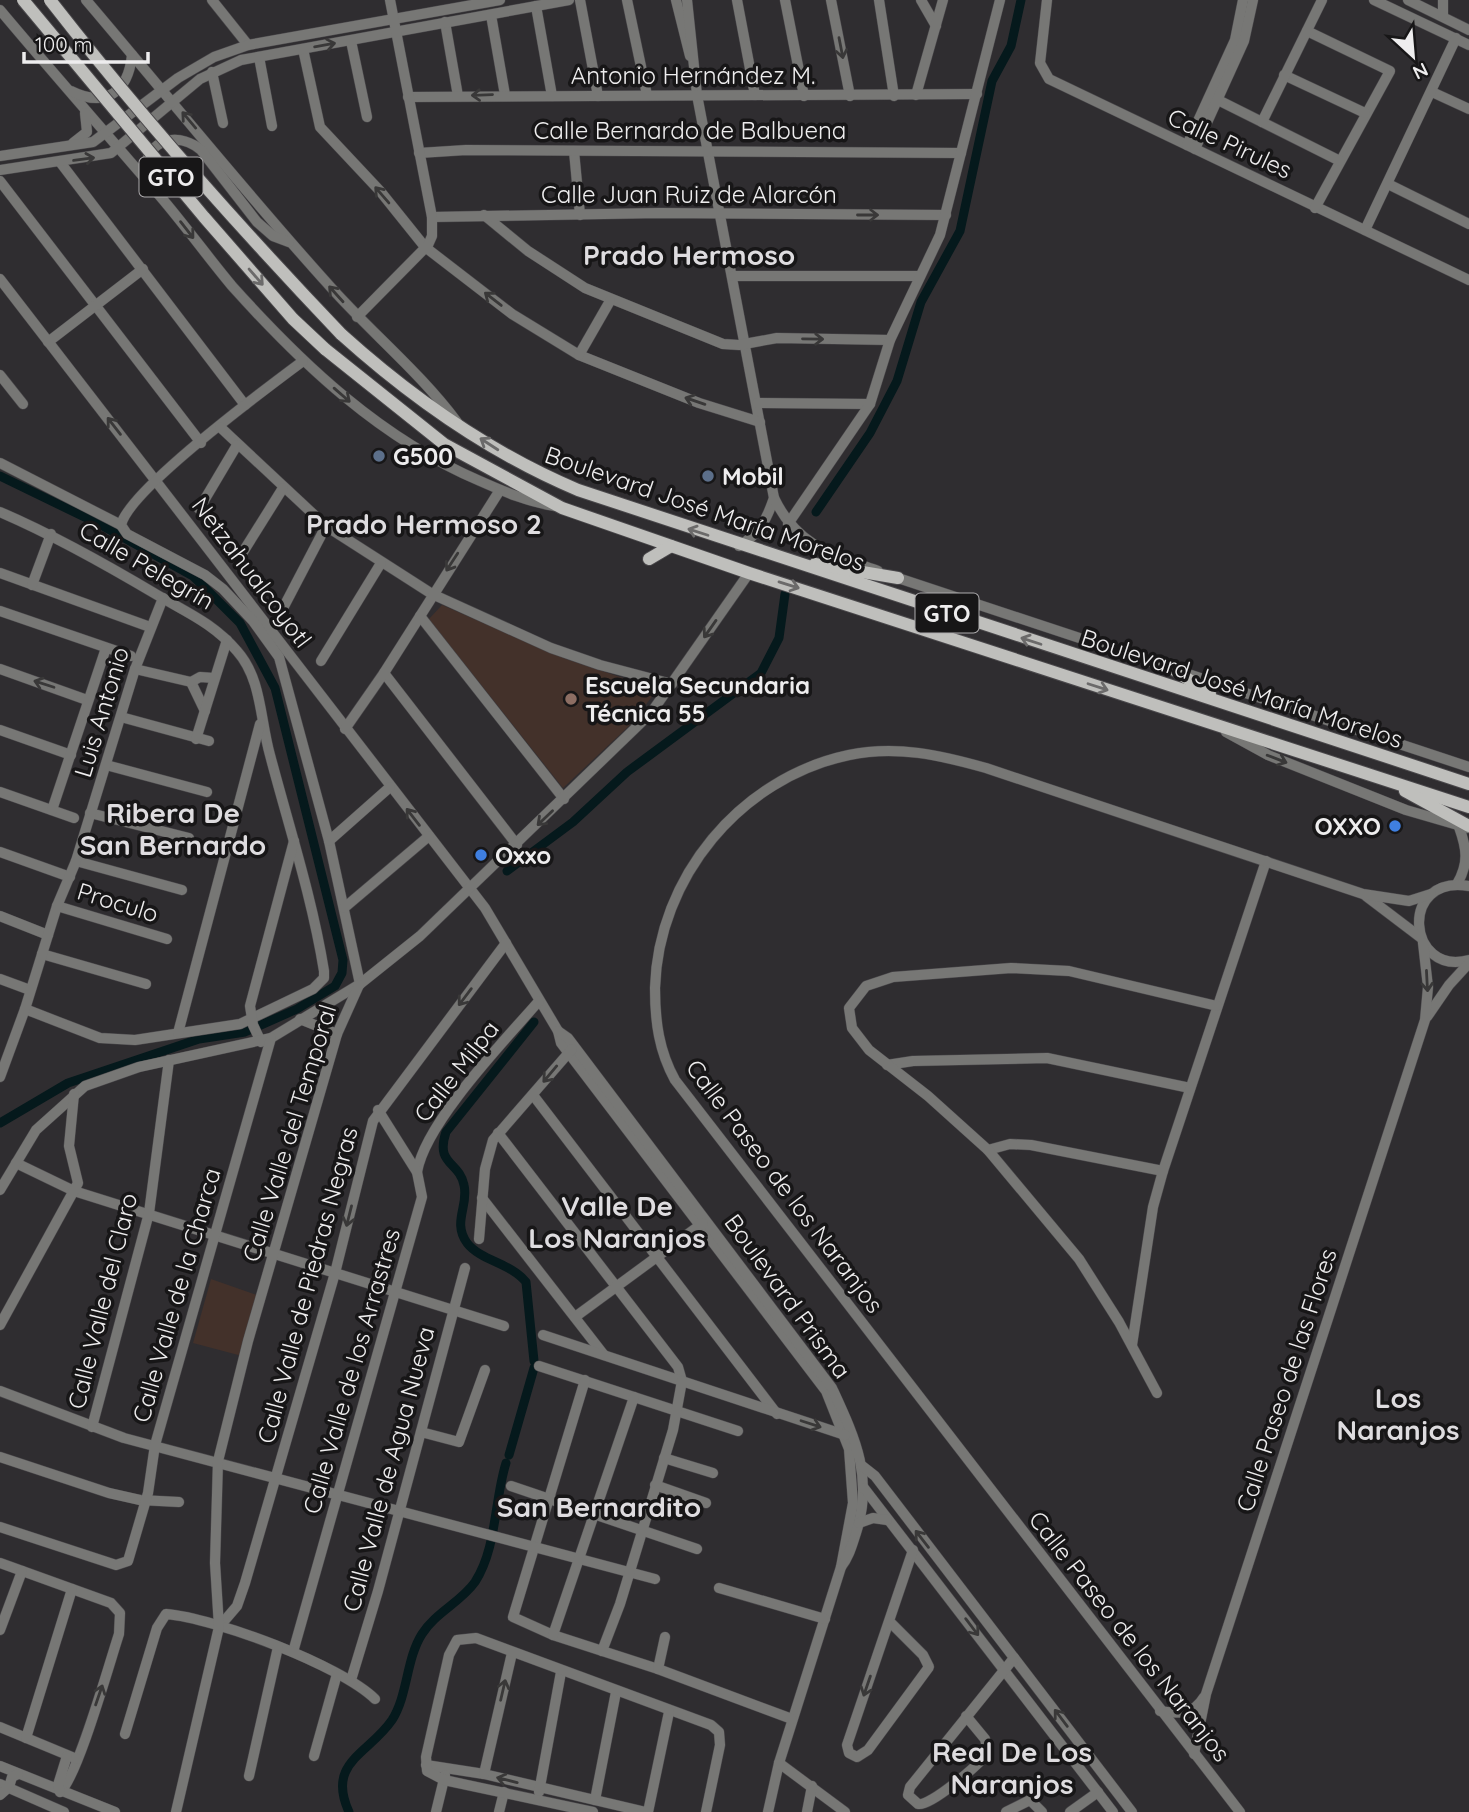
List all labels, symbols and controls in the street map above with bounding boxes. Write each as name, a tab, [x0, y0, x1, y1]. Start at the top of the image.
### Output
scale bar	[24, 21, 149, 65]
north arrow	[1378, 21, 1448, 91]
text: 100 m	[35, 31, 93, 57]
one-way arrow	[834, 36, 848, 59]
one-way arrow	[313, 38, 336, 51]
text: N	[1409, 57, 1432, 85]
street label: Antonio Hernández M.	[571, 60, 815, 90]
one-way arrow	[471, 89, 494, 102]
street label: Calle Pirules	[1163, 101, 1297, 185]
one-way arrow	[181, 112, 196, 130]
street label: Calle Bernardo de Balbuena	[534, 115, 846, 145]
one-way arrow	[72, 152, 95, 165]
road number: GTO	[140, 158, 202, 196]
street label: Calle Juan Ruiz de Alarcón	[541, 179, 837, 209]
one-way arrow	[374, 186, 390, 204]
one-way arrow	[856, 208, 879, 222]
one-way arrow	[179, 220, 194, 238]
district label: Prado Hermoso	[583, 237, 795, 272]
one-way arrow	[248, 267, 264, 285]
one-way arrow	[328, 285, 344, 303]
one-way arrow	[484, 292, 502, 307]
one-way arrow	[802, 332, 825, 345]
one-way arrow	[333, 387, 351, 403]
one-way arrow	[684, 394, 706, 406]
one-way arrow	[106, 417, 121, 435]
one-way arrow	[479, 437, 499, 451]
street label: Boulevard José María Morelos	[541, 439, 869, 577]
place label: G500	[393, 441, 453, 471]
marker: G500	[371, 448, 387, 464]
place label: Mobil	[722, 461, 784, 491]
marker: Mobil	[700, 468, 716, 484]
street label: Netzahualcoyotl	[186, 491, 318, 653]
district label: Prado Hermoso 2	[306, 506, 542, 541]
street label: Calle Pelegrín	[74, 514, 220, 616]
one-way arrow	[687, 525, 709, 538]
one-way arrow	[445, 552, 459, 572]
one-way arrow	[778, 579, 800, 592]
road number: GTO	[916, 594, 978, 632]
one-way arrow	[703, 618, 717, 638]
street label: Boulevard José María Morelos	[1077, 622, 1407, 754]
one-way arrow	[1020, 633, 1042, 646]
street label: Luis Antonio	[67, 643, 135, 781]
place label: Escuela Secundaria Técnica 55	[585, 670, 810, 728]
one-way arrow	[33, 677, 55, 689]
one-way arrow	[1087, 682, 1109, 694]
marker: Escuela Secundaria Técnica 55	[563, 691, 579, 707]
one-way arrow	[1265, 753, 1287, 766]
district label: Ribera De San Bernardo	[80, 795, 266, 862]
one-way arrow	[406, 808, 421, 827]
one-way arrow	[537, 809, 554, 826]
place label: OXXO	[1315, 811, 1381, 841]
marker: OXXO	[1387, 818, 1403, 834]
place label: Oxxo	[495, 840, 551, 870]
marker: Oxxo	[473, 847, 489, 863]
street label: Proculo	[74, 875, 162, 929]
one-way arrow	[1421, 970, 1434, 993]
one-way arrow	[457, 987, 472, 1006]
street label: Calle Valle del Temporal	[236, 1001, 342, 1265]
street label: Calle Milpa	[407, 1014, 505, 1128]
street label: Calle Paseo de los Naranjos	[680, 1053, 890, 1319]
one-way arrow	[543, 1065, 558, 1083]
street label: Calle Valle de Piedras Negras	[250, 1123, 364, 1447]
street label: Calle Valle de la Charca	[125, 1164, 227, 1426]
district label: Valle De Los Naranjos	[528, 1188, 706, 1255]
street label: Calle Valle del Claro	[61, 1190, 143, 1412]
one-way arrow	[342, 1204, 355, 1227]
street label: Boulevard Prisma	[718, 1208, 858, 1384]
street label: Calle Valle de los Arrastres	[296, 1225, 406, 1517]
street label: Calle Paseo de las Flores	[1229, 1245, 1343, 1515]
street label: Calle Valle de Agua Nueva	[336, 1323, 440, 1615]
district label: Los Naranjos	[1337, 1380, 1459, 1447]
one-way arrow	[799, 1419, 821, 1432]
district label: San Bernardito	[497, 1489, 701, 1524]
street label: Calle Paseo de los Naranjos	[1023, 1505, 1237, 1767]
one-way arrow	[914, 1530, 929, 1548]
one-way arrow	[964, 1618, 979, 1636]
one-way arrow	[860, 1674, 872, 1696]
one-way arrow	[497, 1679, 510, 1702]
one-way arrow	[94, 1684, 106, 1706]
one-way arrow	[1054, 1709, 1068, 1728]
district label: Real De Los Naranjos	[932, 1734, 1092, 1801]
one-way arrow	[496, 1773, 519, 1786]

